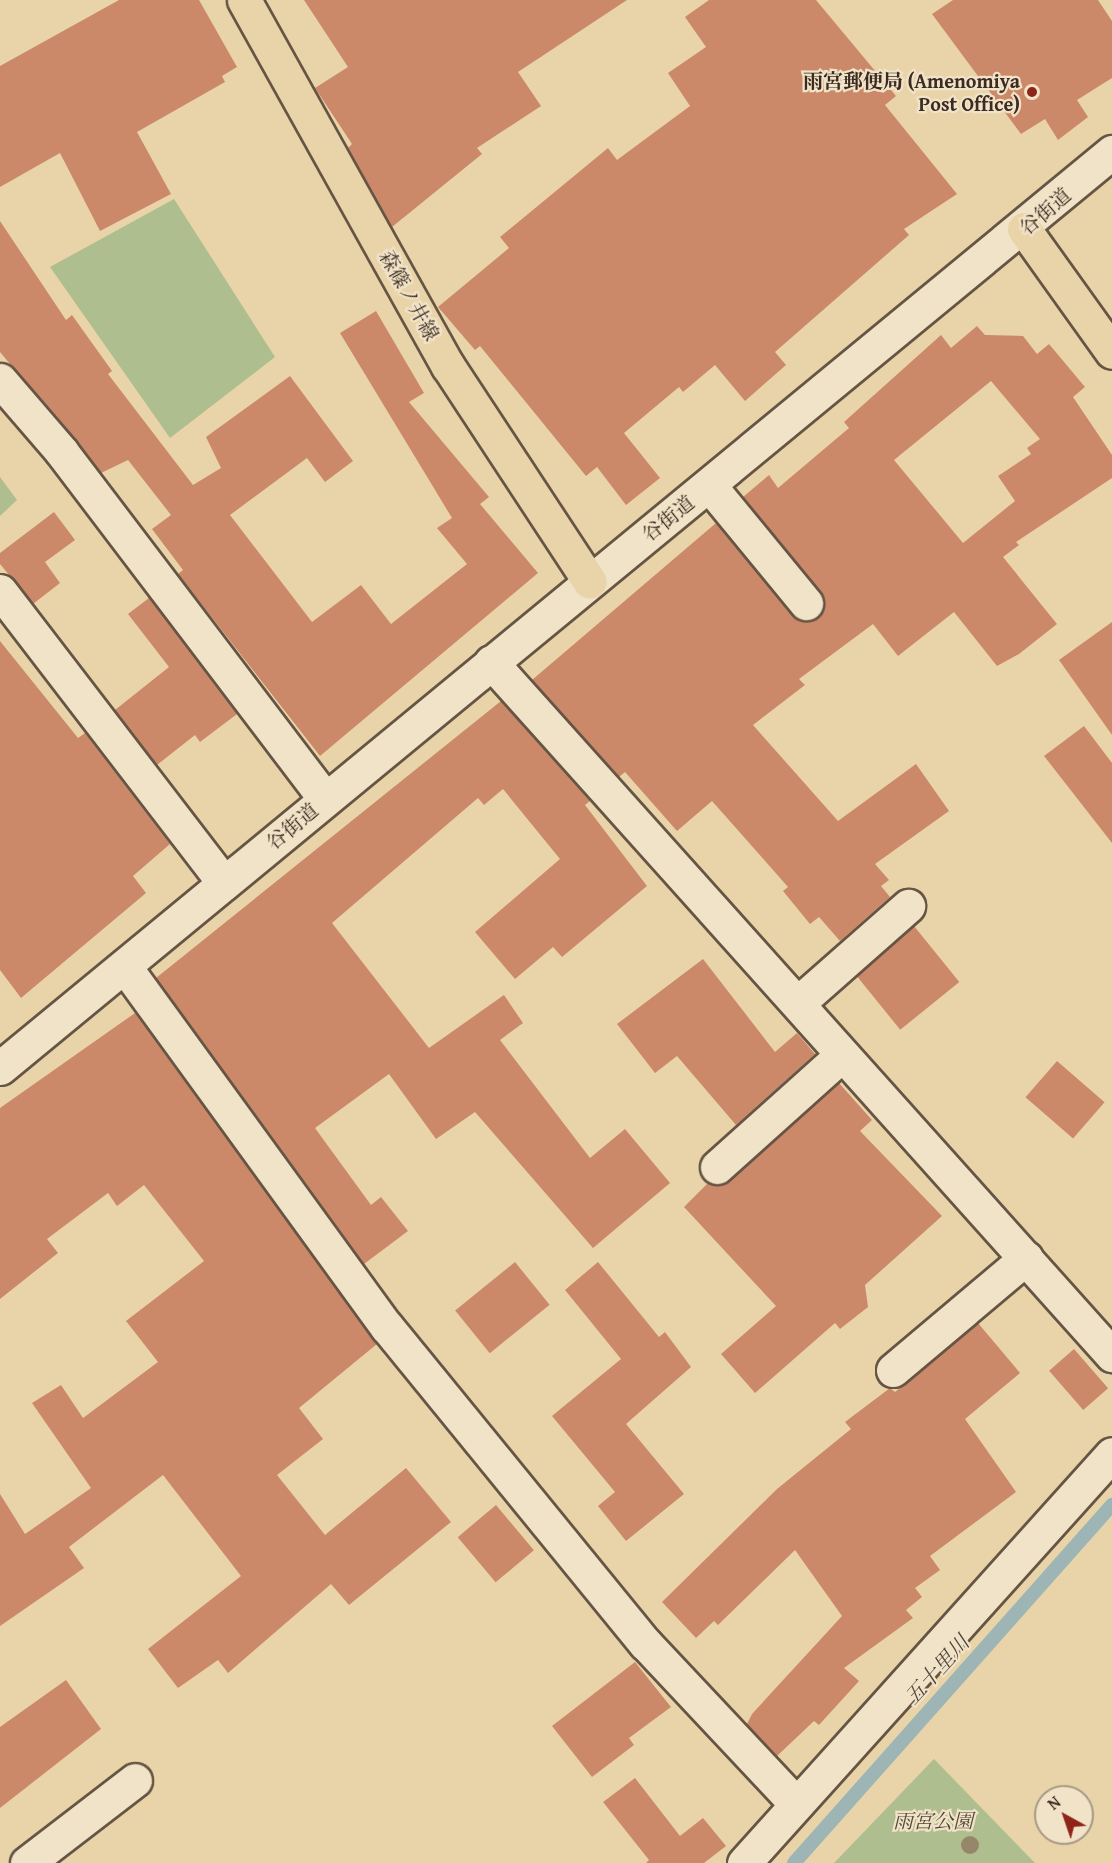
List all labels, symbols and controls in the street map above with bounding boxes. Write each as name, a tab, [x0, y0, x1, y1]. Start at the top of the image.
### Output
place label: 雨宮郵便局 (Amenomiya Post Office)	[803, 68, 1020, 115]
marker: 雨宮郵便局 (Amenomiya Post Office)	[1025, 85, 1039, 99]
street label: 谷街道	[1014, 182, 1076, 240]
street label: 森篠ノ井線	[375, 245, 445, 345]
street label: 谷街道	[637, 490, 699, 546]
street label: 谷街道	[261, 798, 323, 854]
water label: 五十里川	[900, 1630, 974, 1710]
north arrow	[1034, 1785, 1094, 1845]
text: N	[1042, 1790, 1066, 1815]
park label: 雨宮公園	[893, 1808, 973, 1832]

